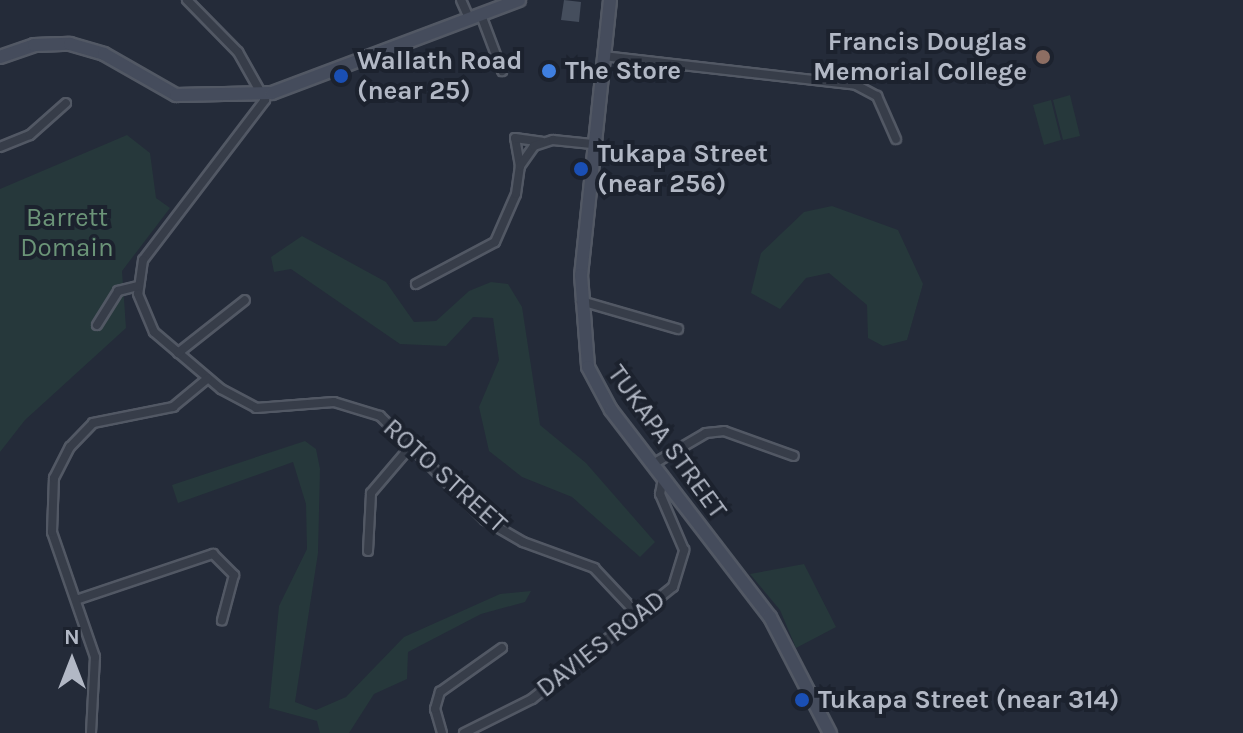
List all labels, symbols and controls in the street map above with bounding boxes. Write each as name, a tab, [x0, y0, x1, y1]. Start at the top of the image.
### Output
place label: Francis Douglas Memorial College	[813, 26, 1027, 88]
place label: Wallath Road (near 25)	[357, 45, 522, 106]
marker: Francis Douglas Memorial College	[1034, 48, 1052, 66]
place label: The Store	[565, 55, 681, 87]
marker: The Store	[540, 62, 558, 80]
marker: Wallath Road (near 25)	[332, 67, 350, 85]
place label: Tukapa Street (near 256)	[597, 138, 768, 200]
marker: Tukapa Street (near 256)	[572, 160, 590, 178]
park label: Barrett Domain	[20, 202, 114, 264]
street label: TUKAPA STREET	[601, 359, 733, 525]
street label: ROTO STREET	[377, 412, 513, 540]
street label: DAVIES ROAD	[530, 584, 672, 704]
north arrow	[32, 621, 112, 701]
text: N	[64, 624, 80, 650]
place label: Tukapa Street (near 314)	[818, 684, 1119, 716]
marker: Tukapa Street (near 314)	[793, 691, 811, 709]

